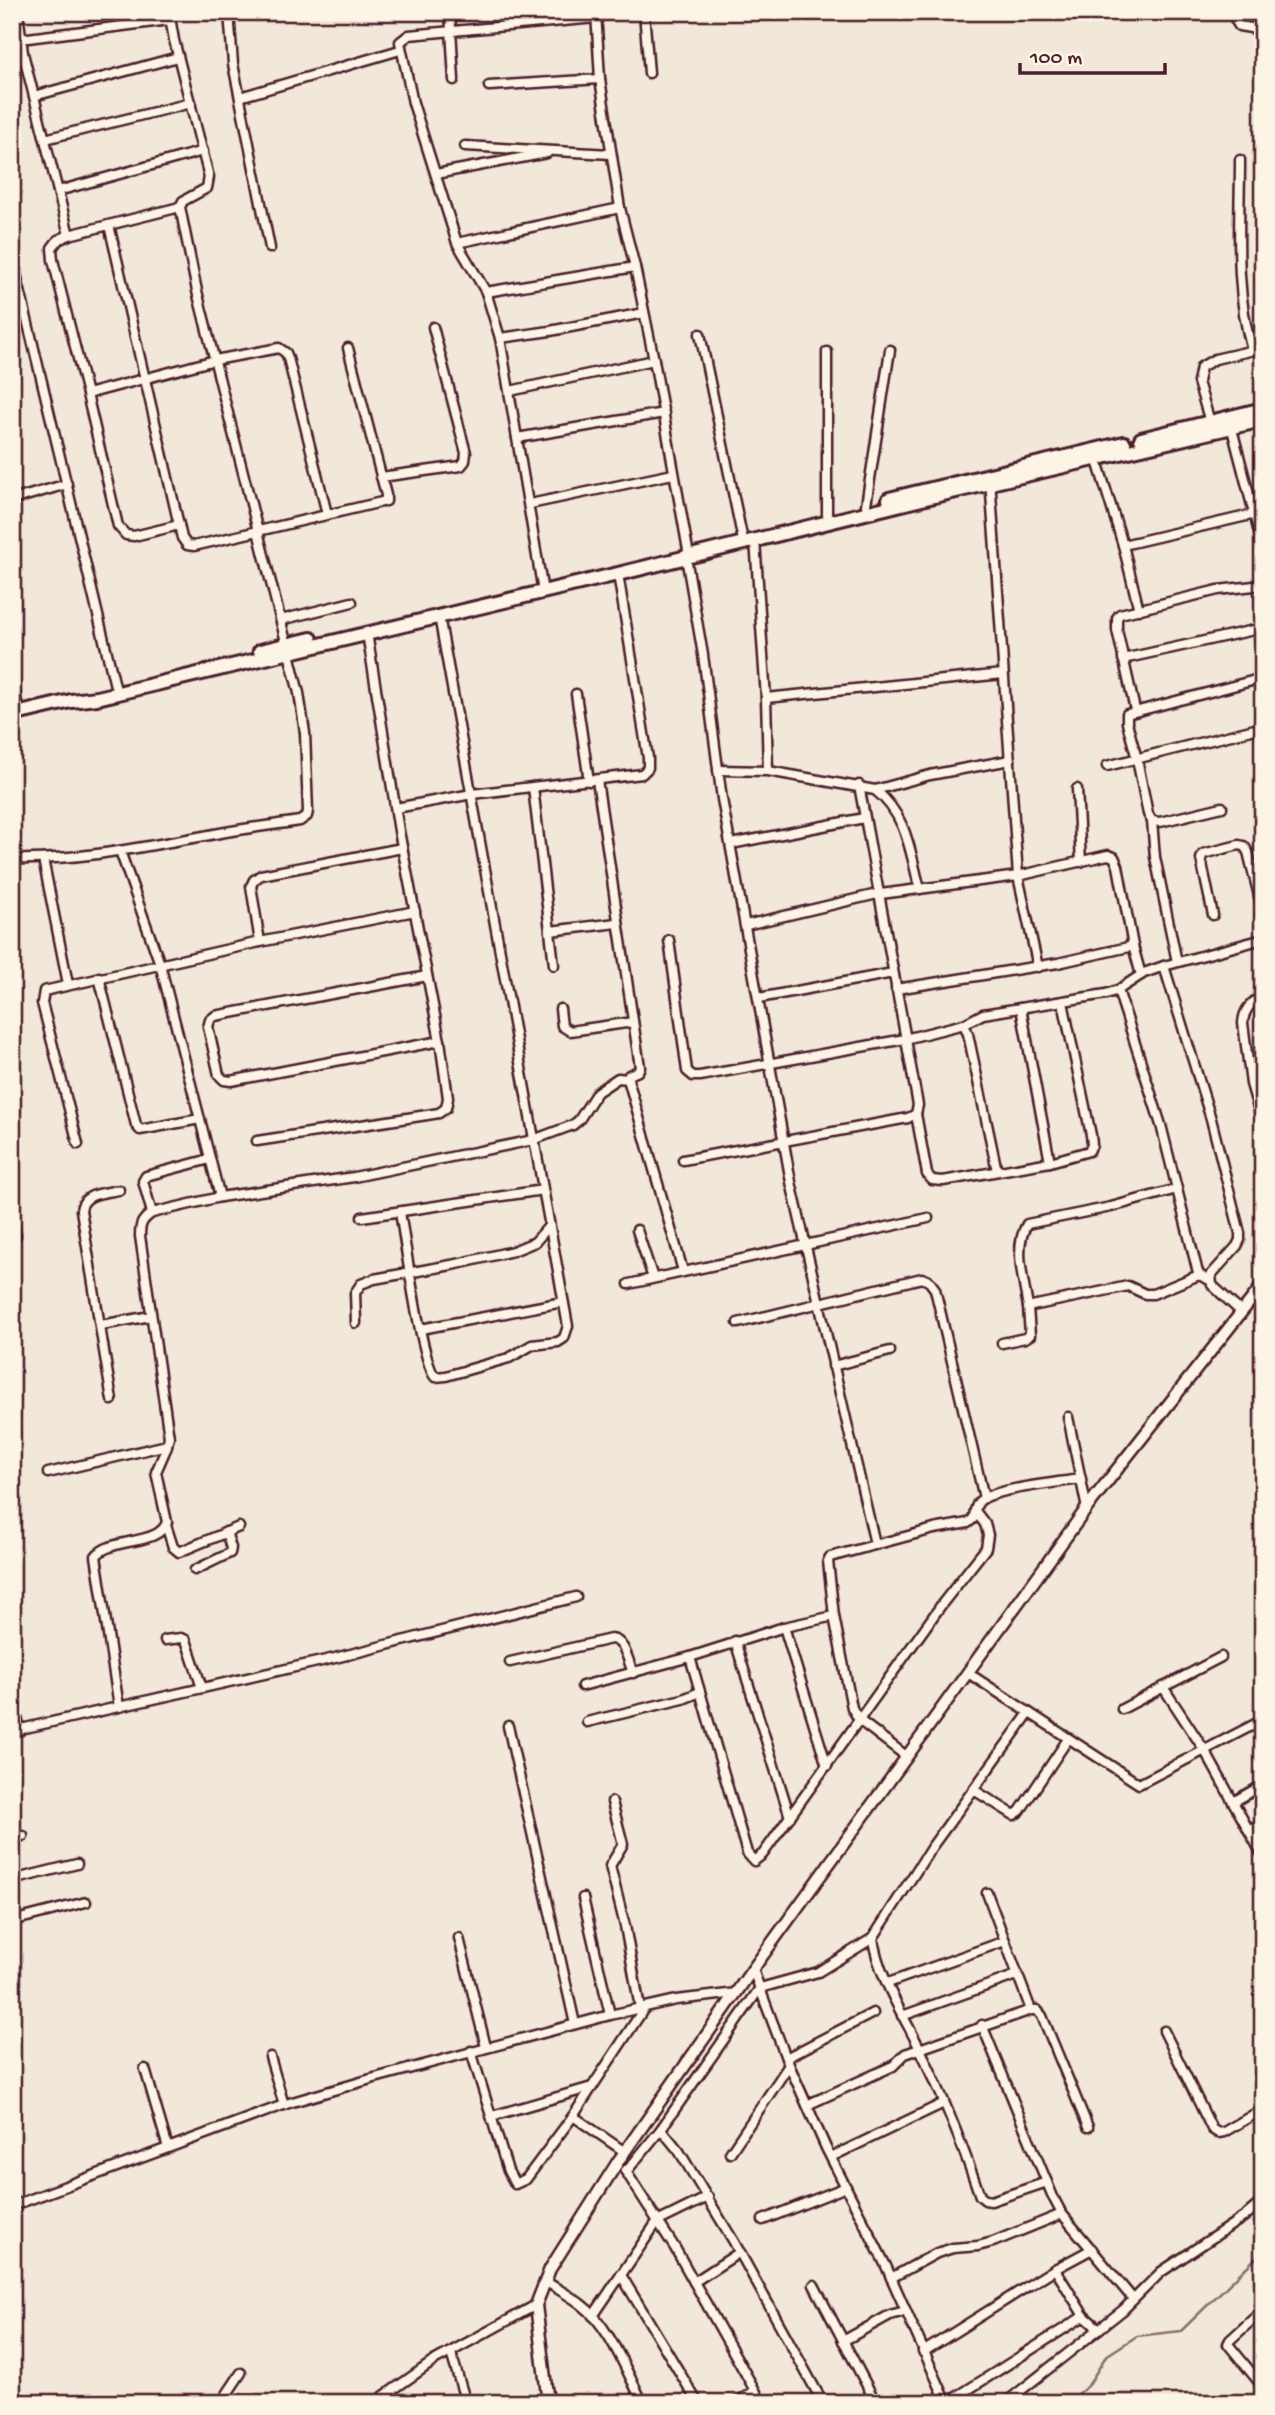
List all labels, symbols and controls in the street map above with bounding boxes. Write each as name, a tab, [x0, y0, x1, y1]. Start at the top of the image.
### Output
scale bar	[1020, 32, 1165, 76]
text: 100 m	[1029, 47, 1082, 72]

